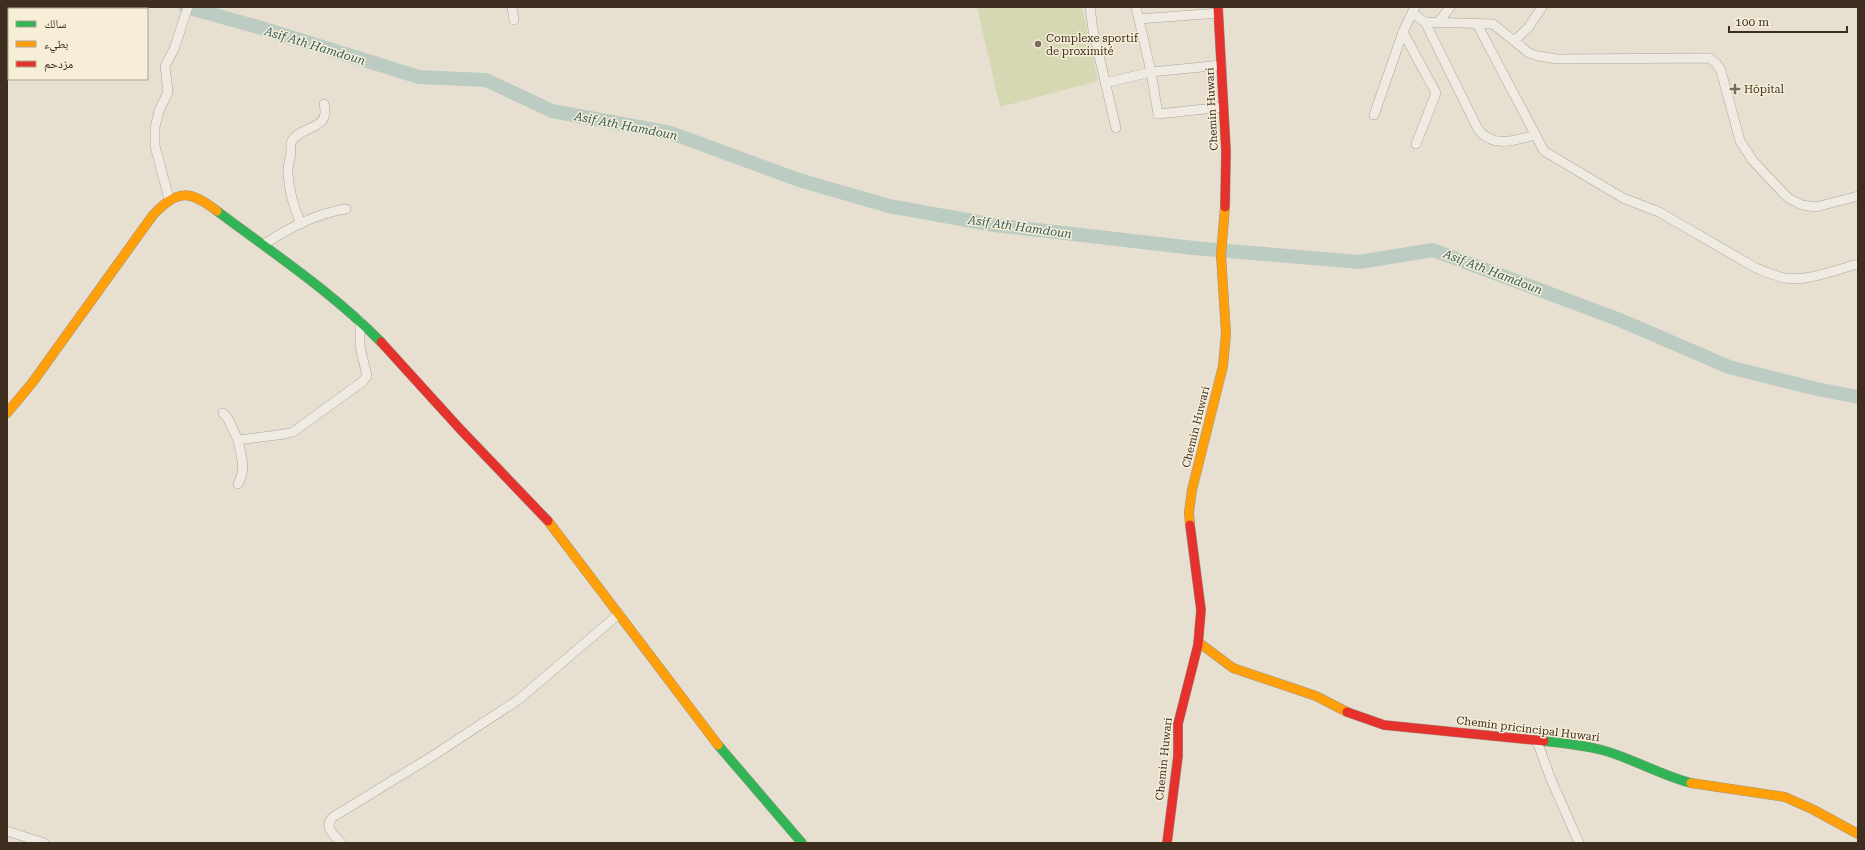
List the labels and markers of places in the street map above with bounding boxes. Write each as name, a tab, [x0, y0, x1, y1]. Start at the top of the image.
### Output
place label: Complexe sportif de proximité	[1046, 32, 1139, 58]
marker: Complexe sportif de proximité	[1033, 39, 1043, 49]
marker: Hôpital	[1729, 83, 1741, 95]
place label: Hôpital	[1744, 83, 1785, 96]

